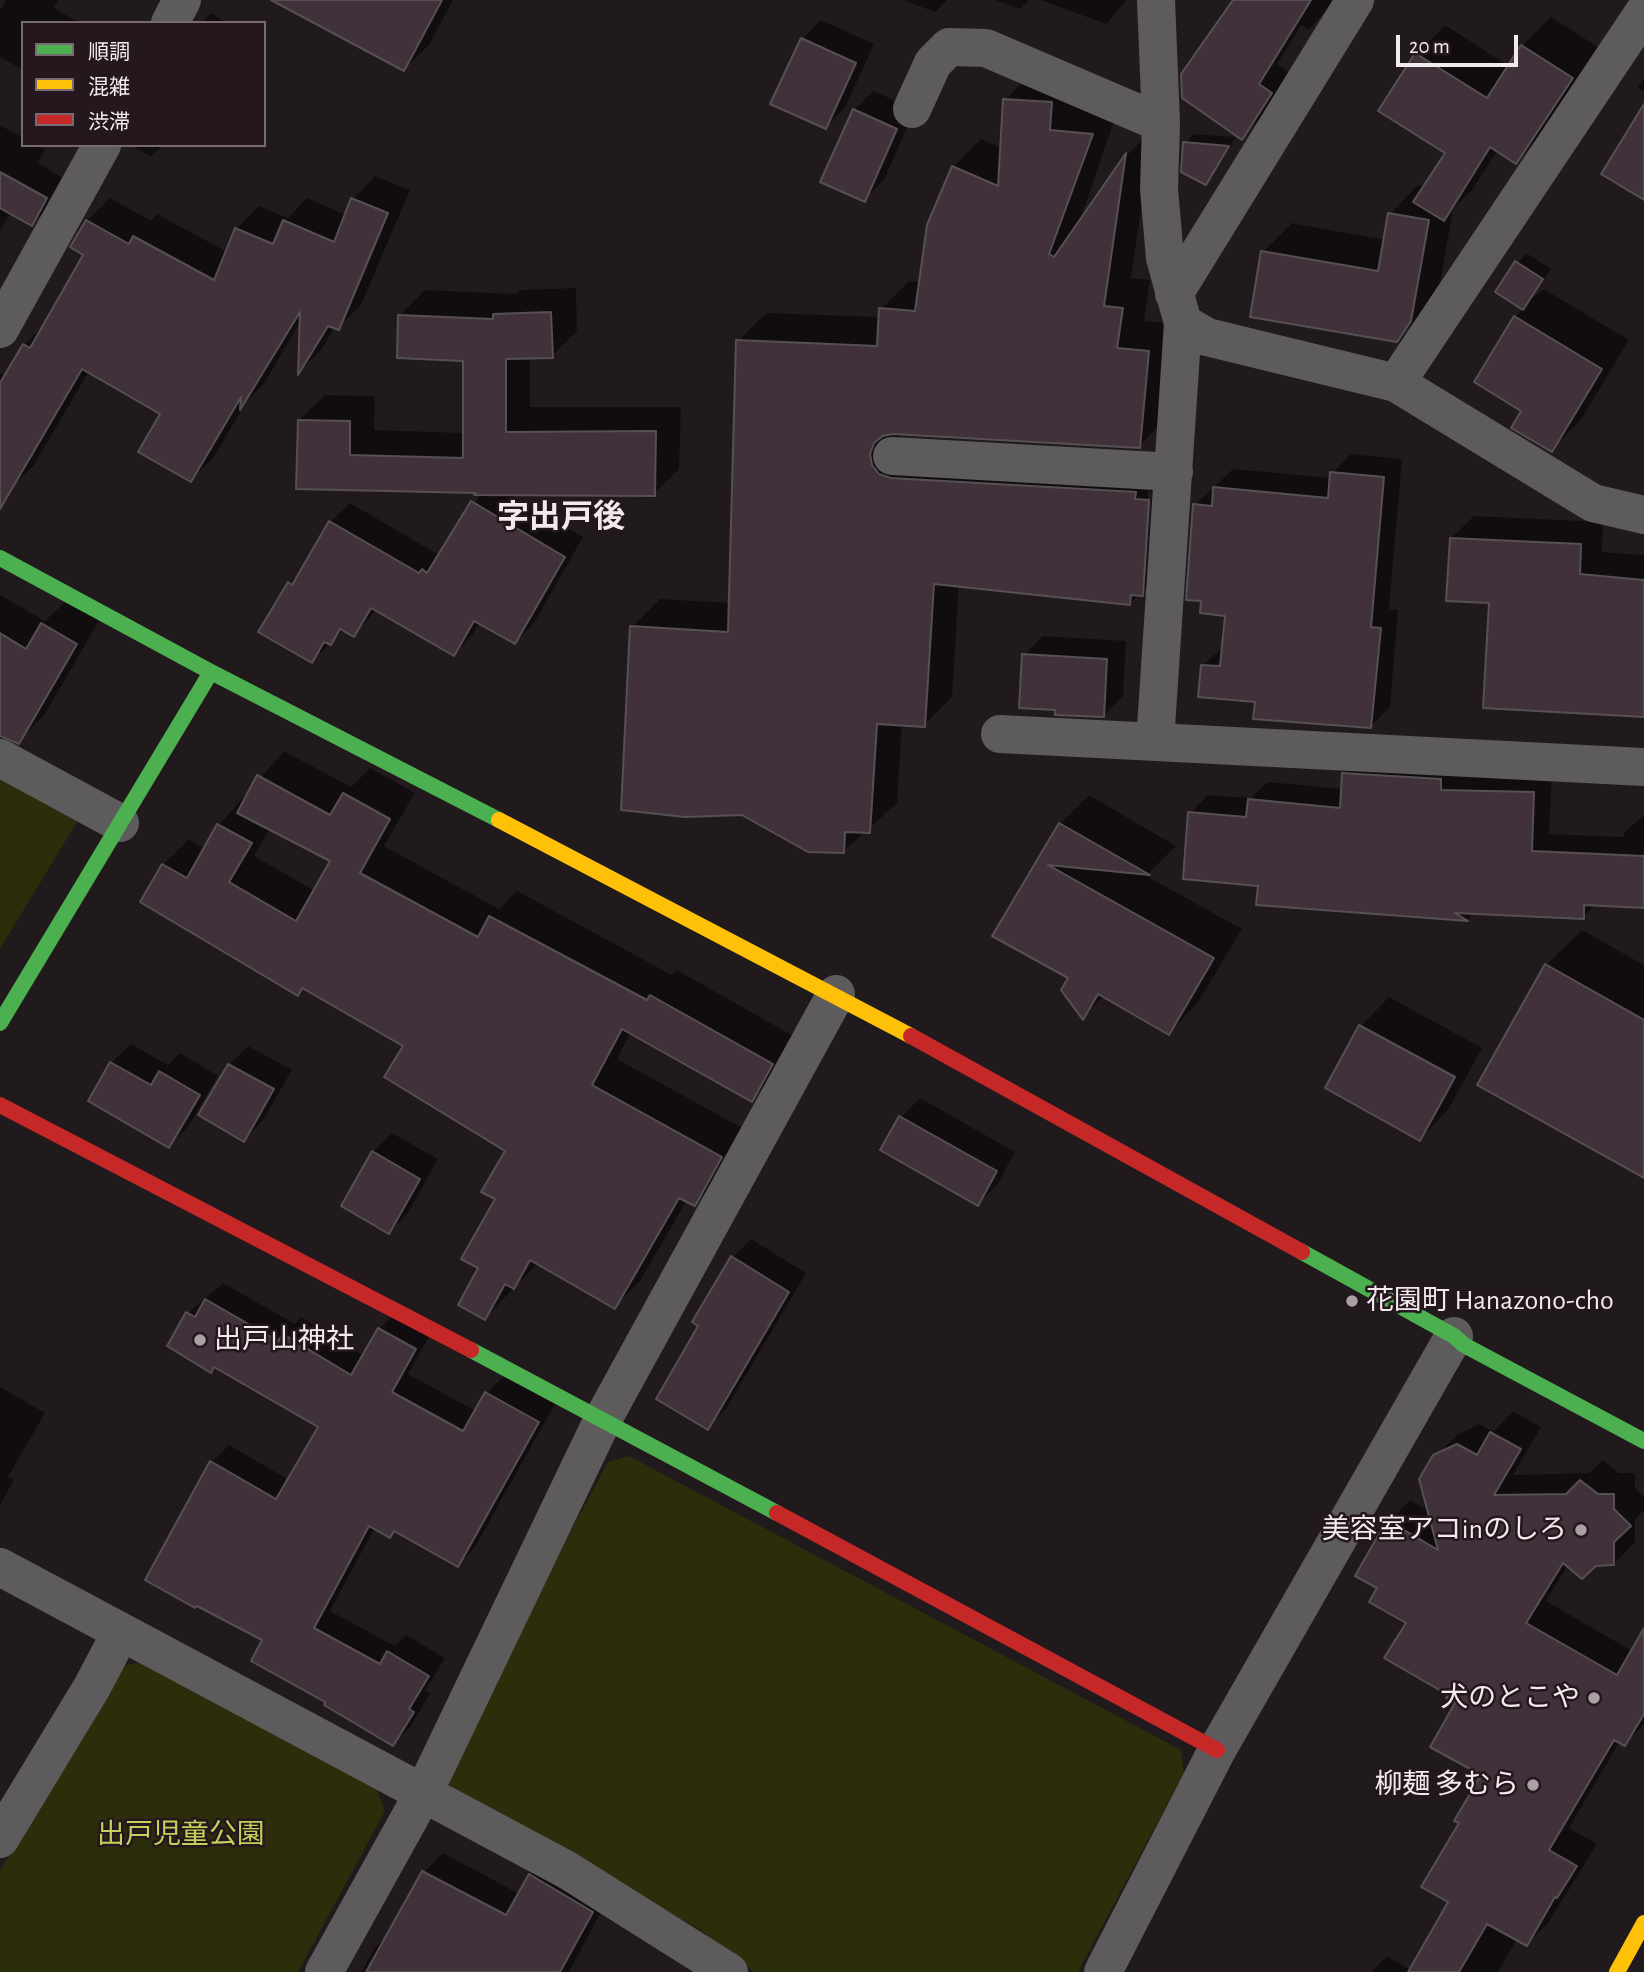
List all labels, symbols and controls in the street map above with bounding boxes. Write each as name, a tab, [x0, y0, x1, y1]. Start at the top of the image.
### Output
legend	[21, 21, 266, 147]
scale bar	[1399, 21, 1522, 65]
text: 20 m	[1409, 36, 1450, 57]
text: 順調	[88, 42, 130, 63]
text: 混雑	[88, 77, 130, 98]
text: 渋滞	[88, 112, 130, 133]
district label: 字出戸後	[497, 498, 625, 536]
place label: 花園町 Hanazono-cho	[1366, 1284, 1614, 1318]
marker: 花園町 Hanazono-cho	[1344, 1293, 1360, 1309]
place label: 出戸山神社	[214, 1323, 354, 1357]
marker: 出戸山神社	[192, 1332, 208, 1348]
place label: 美容室アコinのしろ	[1322, 1513, 1567, 1547]
marker: 美容室アコinのしろ	[1573, 1522, 1589, 1538]
place label: 犬のとこや	[1440, 1681, 1580, 1715]
marker: 犬のとこや	[1586, 1690, 1602, 1706]
place label: 柳麺 多むら	[1374, 1768, 1519, 1802]
marker: 柳麺 多むら	[1525, 1777, 1541, 1793]
park label: 出戸児童公園	[97, 1818, 265, 1852]

